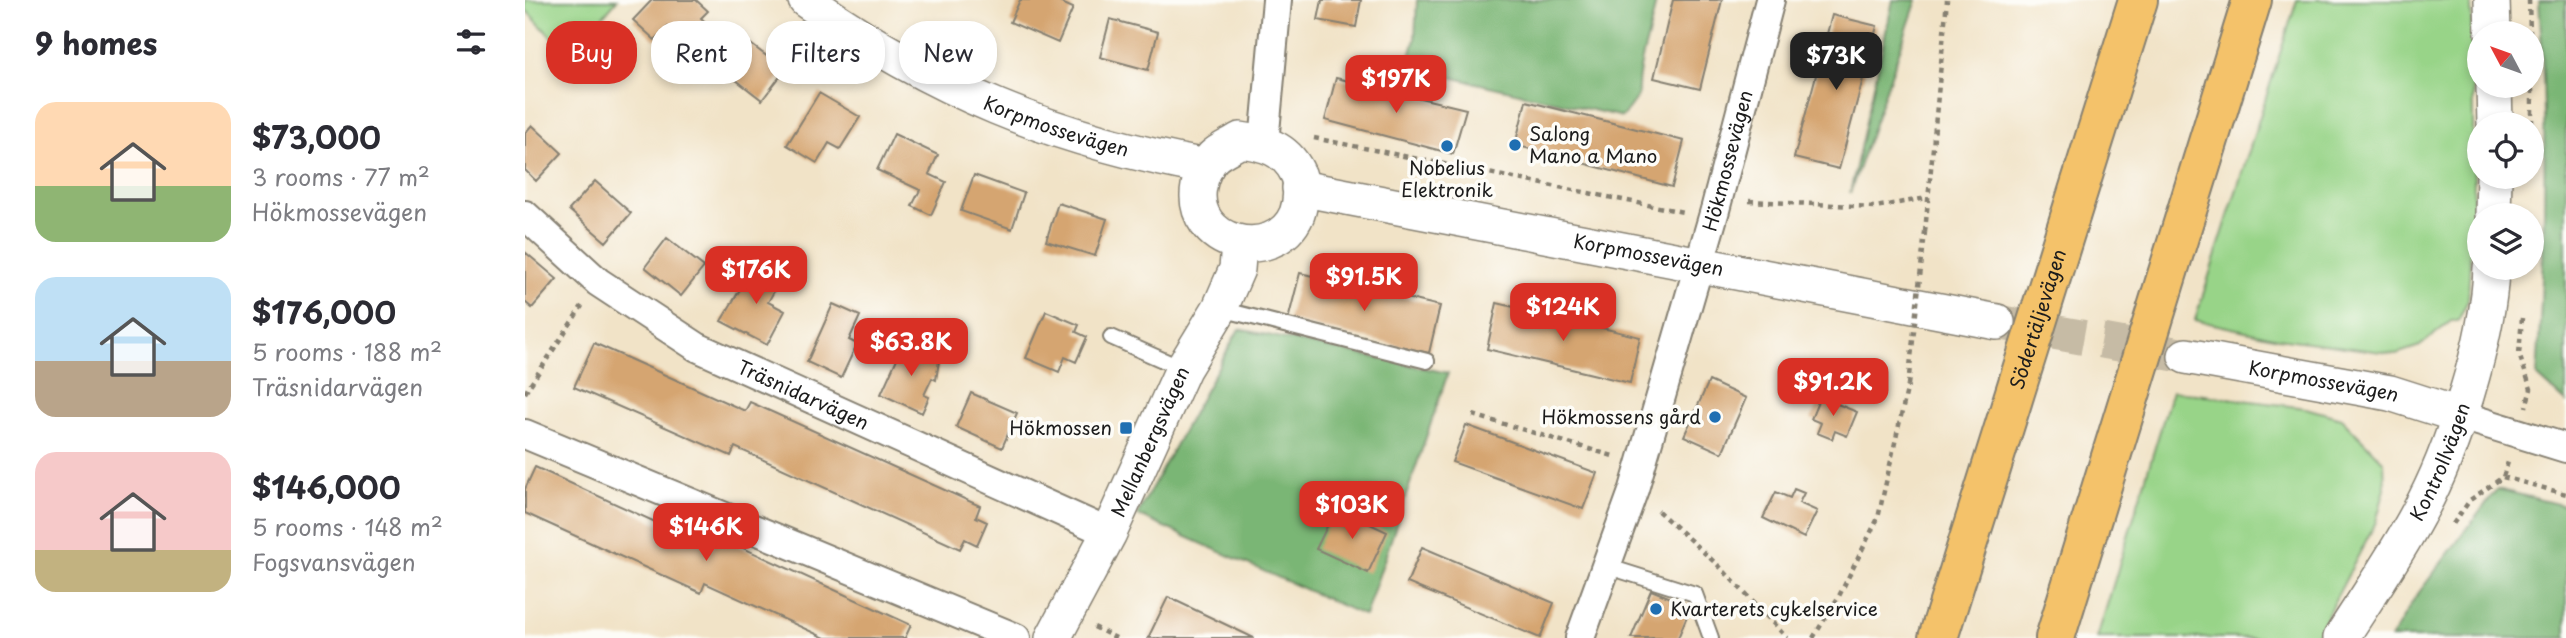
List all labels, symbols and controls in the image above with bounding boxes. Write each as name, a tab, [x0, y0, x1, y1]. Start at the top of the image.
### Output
text: 9 homes	[35, 20, 157, 65]
chip: Buy	[546, 21, 637, 84]
chip: Rent	[651, 21, 752, 84]
chip: Filters	[766, 21, 885, 84]
chip: New	[899, 21, 997, 84]
north arrow	[2467, 21, 2545, 98]
map controls	[2467, 21, 2544, 280]
icon: filters	[452, 23, 490, 61]
pin: $73K	[1795, 32, 1877, 92]
text: $73K	[1806, 37, 1866, 72]
pin: $197K	[1347, 55, 1445, 115]
text: $197K	[1361, 60, 1431, 95]
street label: Hökmossevägen	[1695, 87, 1759, 234]
street label: Korpmossevägen	[980, 88, 1132, 163]
button: locate	[2467, 112, 2544, 189]
text: $73,000	[252, 114, 381, 159]
place label: Salong Mano a Mano	[1529, 119, 1657, 169]
icon: home	[91, 130, 175, 214]
marker: Salong Mano a Mano	[1507, 137, 1523, 153]
marker: Nobelius Elektronik	[1439, 138, 1455, 154]
place label: Nobelius Elektronik	[1401, 153, 1493, 203]
text: 3 rooms · 77 m²	[252, 159, 430, 194]
text: Hökmossevägen	[252, 194, 427, 229]
button: layers	[2467, 203, 2544, 280]
street label: Korpmossevägen	[1571, 226, 1726, 282]
street label: Södertäljevägen	[2002, 245, 2072, 393]
pin: $176K	[707, 246, 805, 306]
text: $176K	[721, 251, 791, 286]
pin: $91.5K	[1307, 254, 1421, 313]
text: $91.5K	[1326, 258, 1402, 293]
pin: $124K	[1514, 284, 1612, 343]
text: $124K	[1526, 288, 1600, 323]
text: $176,000	[252, 289, 396, 334]
icon: home	[91, 305, 175, 389]
pin: $63.8K	[854, 318, 968, 378]
text: $63.8K	[870, 323, 952, 358]
text: 5 rooms · 188 m²	[252, 334, 442, 369]
street label: Träsnidarvägen	[733, 352, 874, 436]
street label: Korpmossevägen	[2247, 353, 2403, 408]
pin: $91.2K	[1776, 358, 1890, 418]
street label: Mellanbergsvägen	[1103, 362, 1195, 521]
text: $91.2K	[1793, 363, 1873, 398]
text: Träsnidarvägen	[252, 369, 423, 404]
street label: Kontrollvägen	[2402, 399, 2476, 526]
place label: Hökmossens gård	[1542, 402, 1701, 430]
marker: Hökmossens gård	[1707, 409, 1723, 425]
place label: Hökmossen	[1009, 413, 1112, 441]
marker: Hökmossen	[1118, 420, 1134, 436]
text: $146,000	[252, 464, 401, 509]
icon: home	[91, 480, 175, 564]
pin: $103K	[1303, 482, 1401, 541]
text: $103K	[1315, 486, 1389, 521]
pin: $146K	[657, 504, 755, 563]
text: $146K	[669, 508, 743, 543]
text: 5 rooms · 148 m²	[252, 509, 443, 544]
text: Fogsvansvägen	[252, 544, 416, 579]
place label: Kvarterets cykelservice	[1670, 594, 1878, 622]
marker: Kvarterets cykelservice	[1648, 601, 1664, 617]

